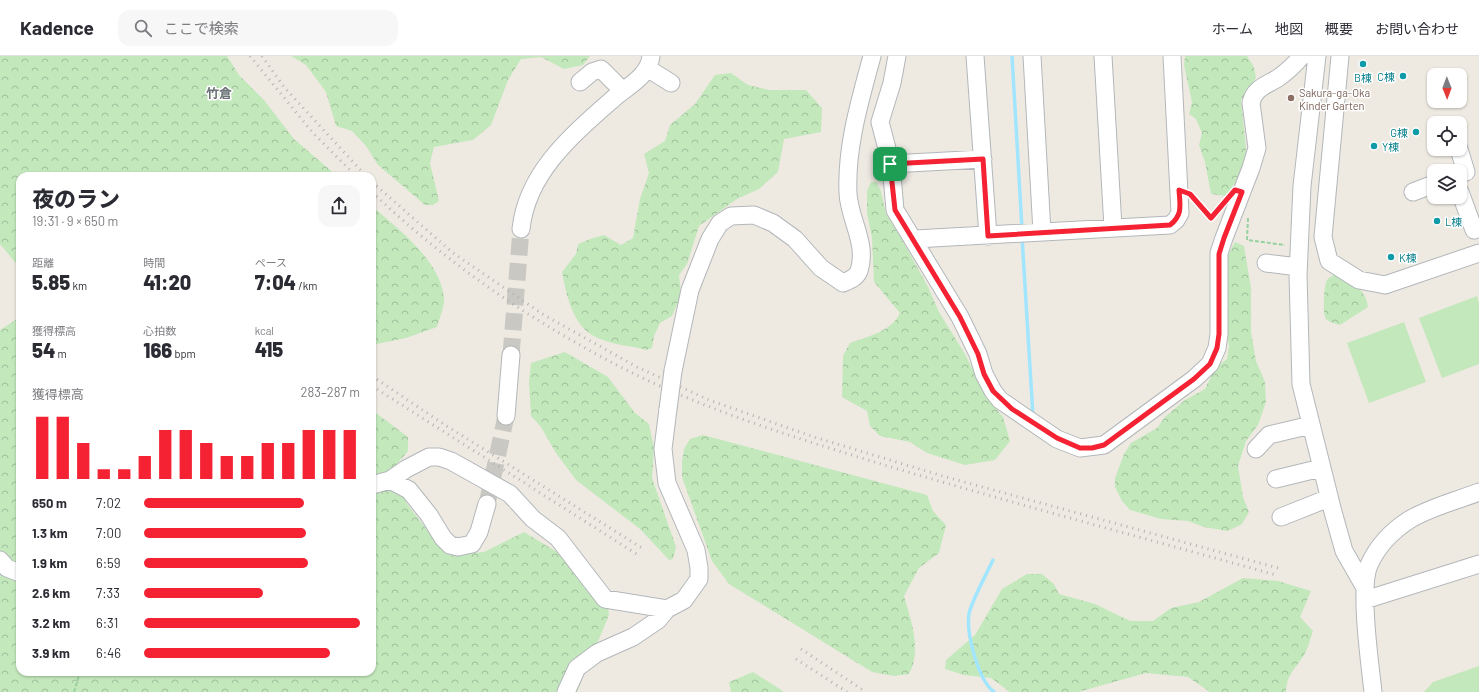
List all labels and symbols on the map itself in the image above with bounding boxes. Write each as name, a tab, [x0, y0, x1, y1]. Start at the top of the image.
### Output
marker: B棟	[1358, 59, 1368, 69]
north arrow	[1427, 68, 1467, 108]
place label: C棟	[1377, 70, 1395, 83]
place label: B棟	[1354, 71, 1372, 84]
marker: C棟	[1398, 71, 1408, 81]
district label: 竹倉	[206, 85, 232, 101]
place label: Sakura-ga-Oka Kinder Garten	[1299, 86, 1370, 112]
marker: Sakura-ga-Oka Kinder Garten	[1286, 93, 1296, 103]
place label: G棟	[1390, 126, 1408, 139]
marker: G棟	[1411, 127, 1421, 137]
place label: Y棟	[1382, 140, 1399, 153]
marker: Y棟	[1369, 141, 1379, 151]
pin	[873, 147, 907, 181]
place label: L棟	[1445, 215, 1462, 228]
marker: L棟	[1432, 216, 1442, 226]
place label: K棟	[1399, 251, 1417, 264]
marker: K棟	[1386, 252, 1396, 262]

